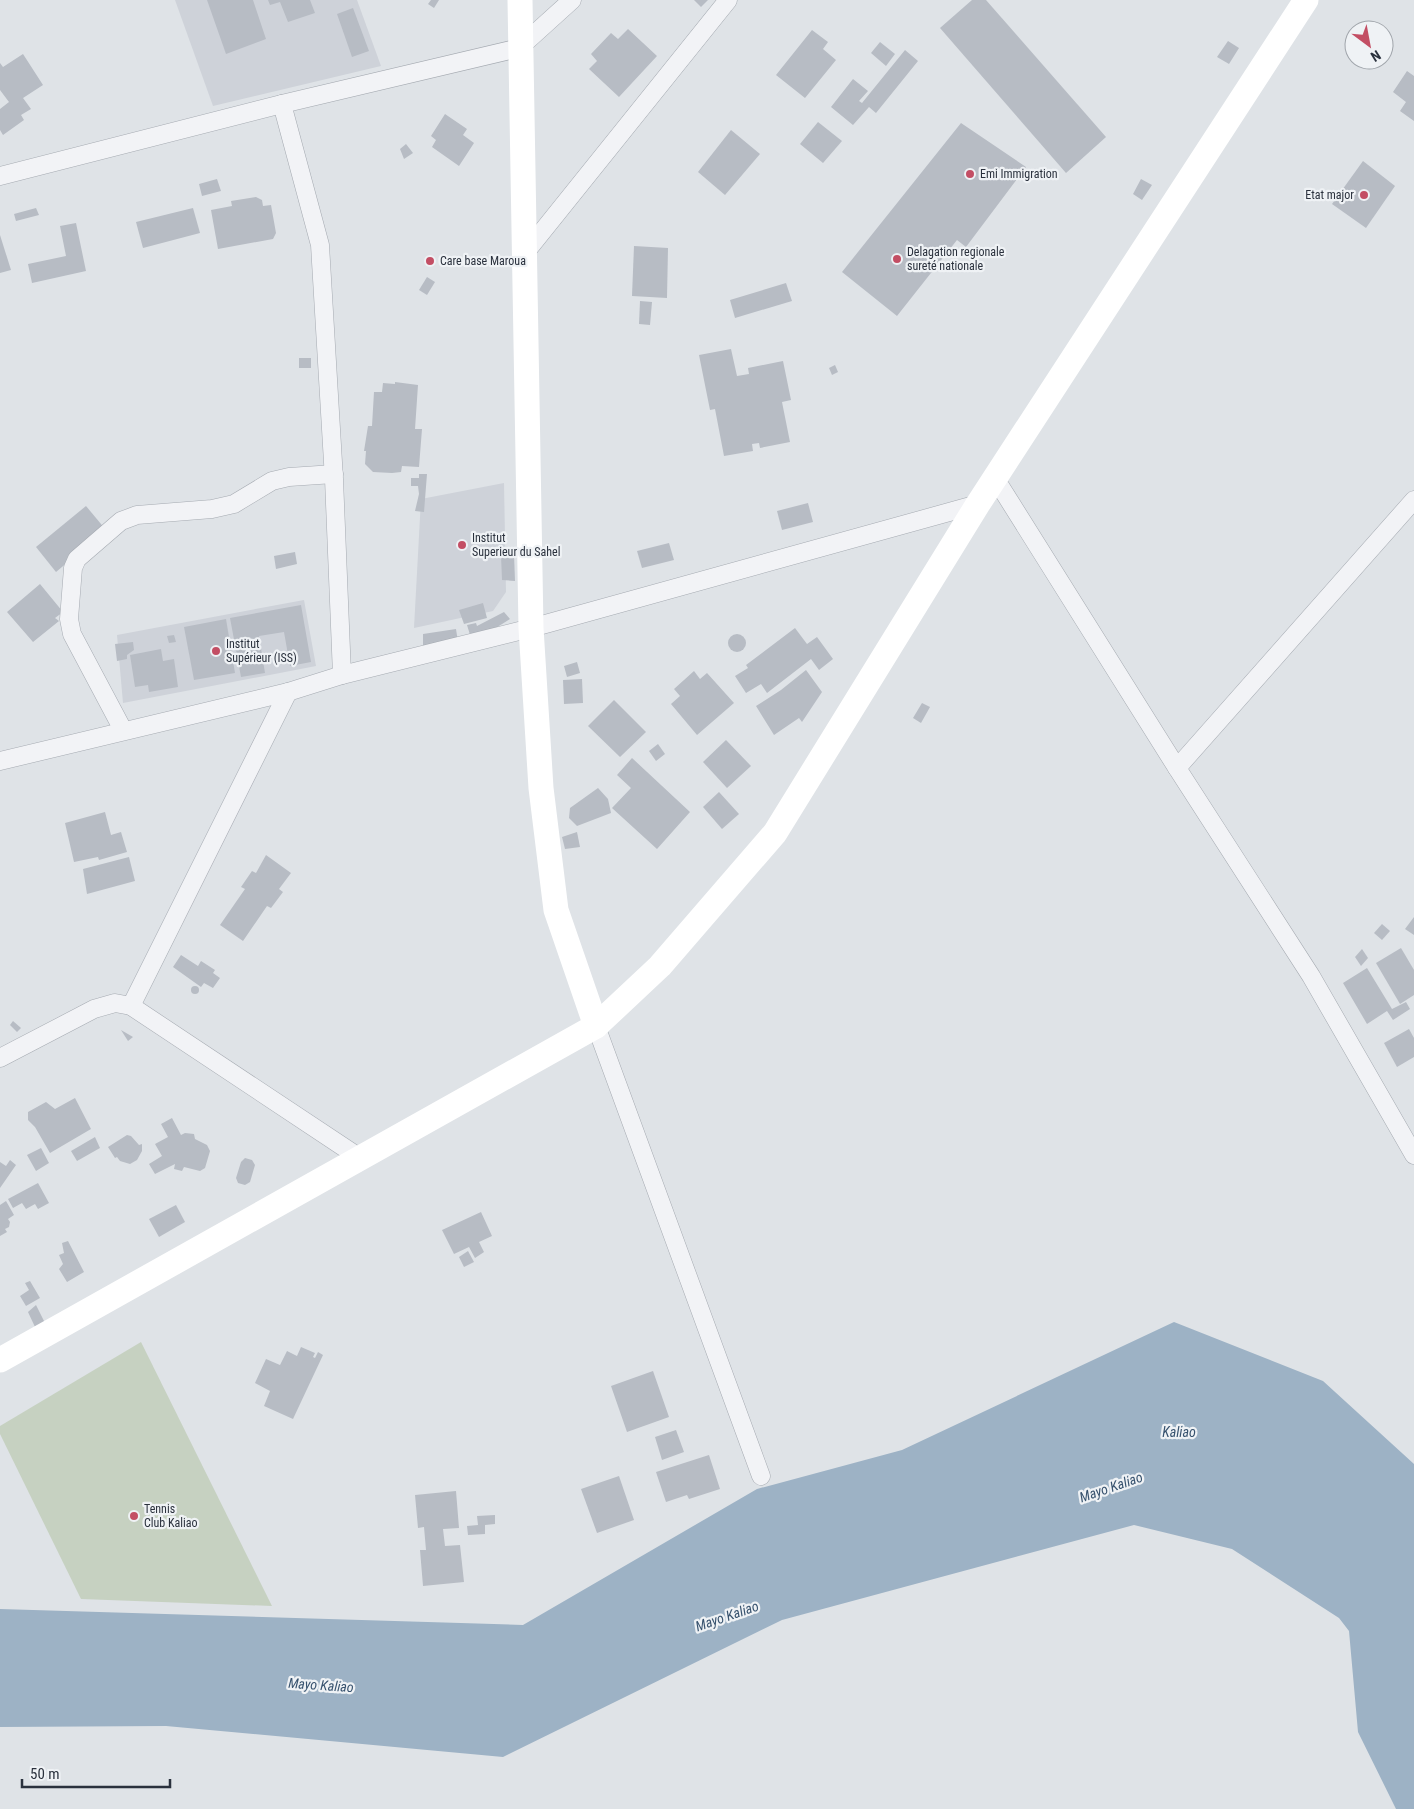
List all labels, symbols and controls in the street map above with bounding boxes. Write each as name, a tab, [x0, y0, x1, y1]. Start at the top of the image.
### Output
north arrow	[1344, 20, 1394, 70]
text: N	[1368, 47, 1384, 65]
place label: Emi Immigration	[980, 167, 1058, 181]
marker: Emi Immigration	[964, 168, 976, 180]
place label: Etat major	[1305, 188, 1354, 202]
marker: Etat major	[1358, 189, 1370, 201]
place label: Delagation regionale sureté nationale	[907, 245, 1005, 273]
marker: Delagation regionale sureté nationale	[891, 253, 903, 265]
place label: Care base Maroua	[440, 254, 526, 268]
marker: Care base Maroua	[424, 255, 436, 267]
place label: Institut Superieur du Sahel	[472, 531, 560, 559]
marker: Institut Superieur du Sahel	[456, 539, 468, 551]
place label: Institut Supérieur (ISS)	[226, 637, 297, 665]
marker: Institut Supérieur (ISS)	[210, 645, 222, 657]
water label: Kaliao	[1162, 1424, 1196, 1440]
water label: Mayo Kaliao	[1077, 1469, 1145, 1505]
place label: Tennis Club Kaliao	[144, 1502, 198, 1530]
marker: Tennis Club Kaliao	[128, 1510, 140, 1522]
water label: Mayo Kaliao	[693, 1598, 761, 1634]
water label: Mayo Kaliao	[288, 1675, 355, 1695]
scale bar	[22, 1756, 170, 1788]
text: 50 m	[30, 1765, 60, 1783]

